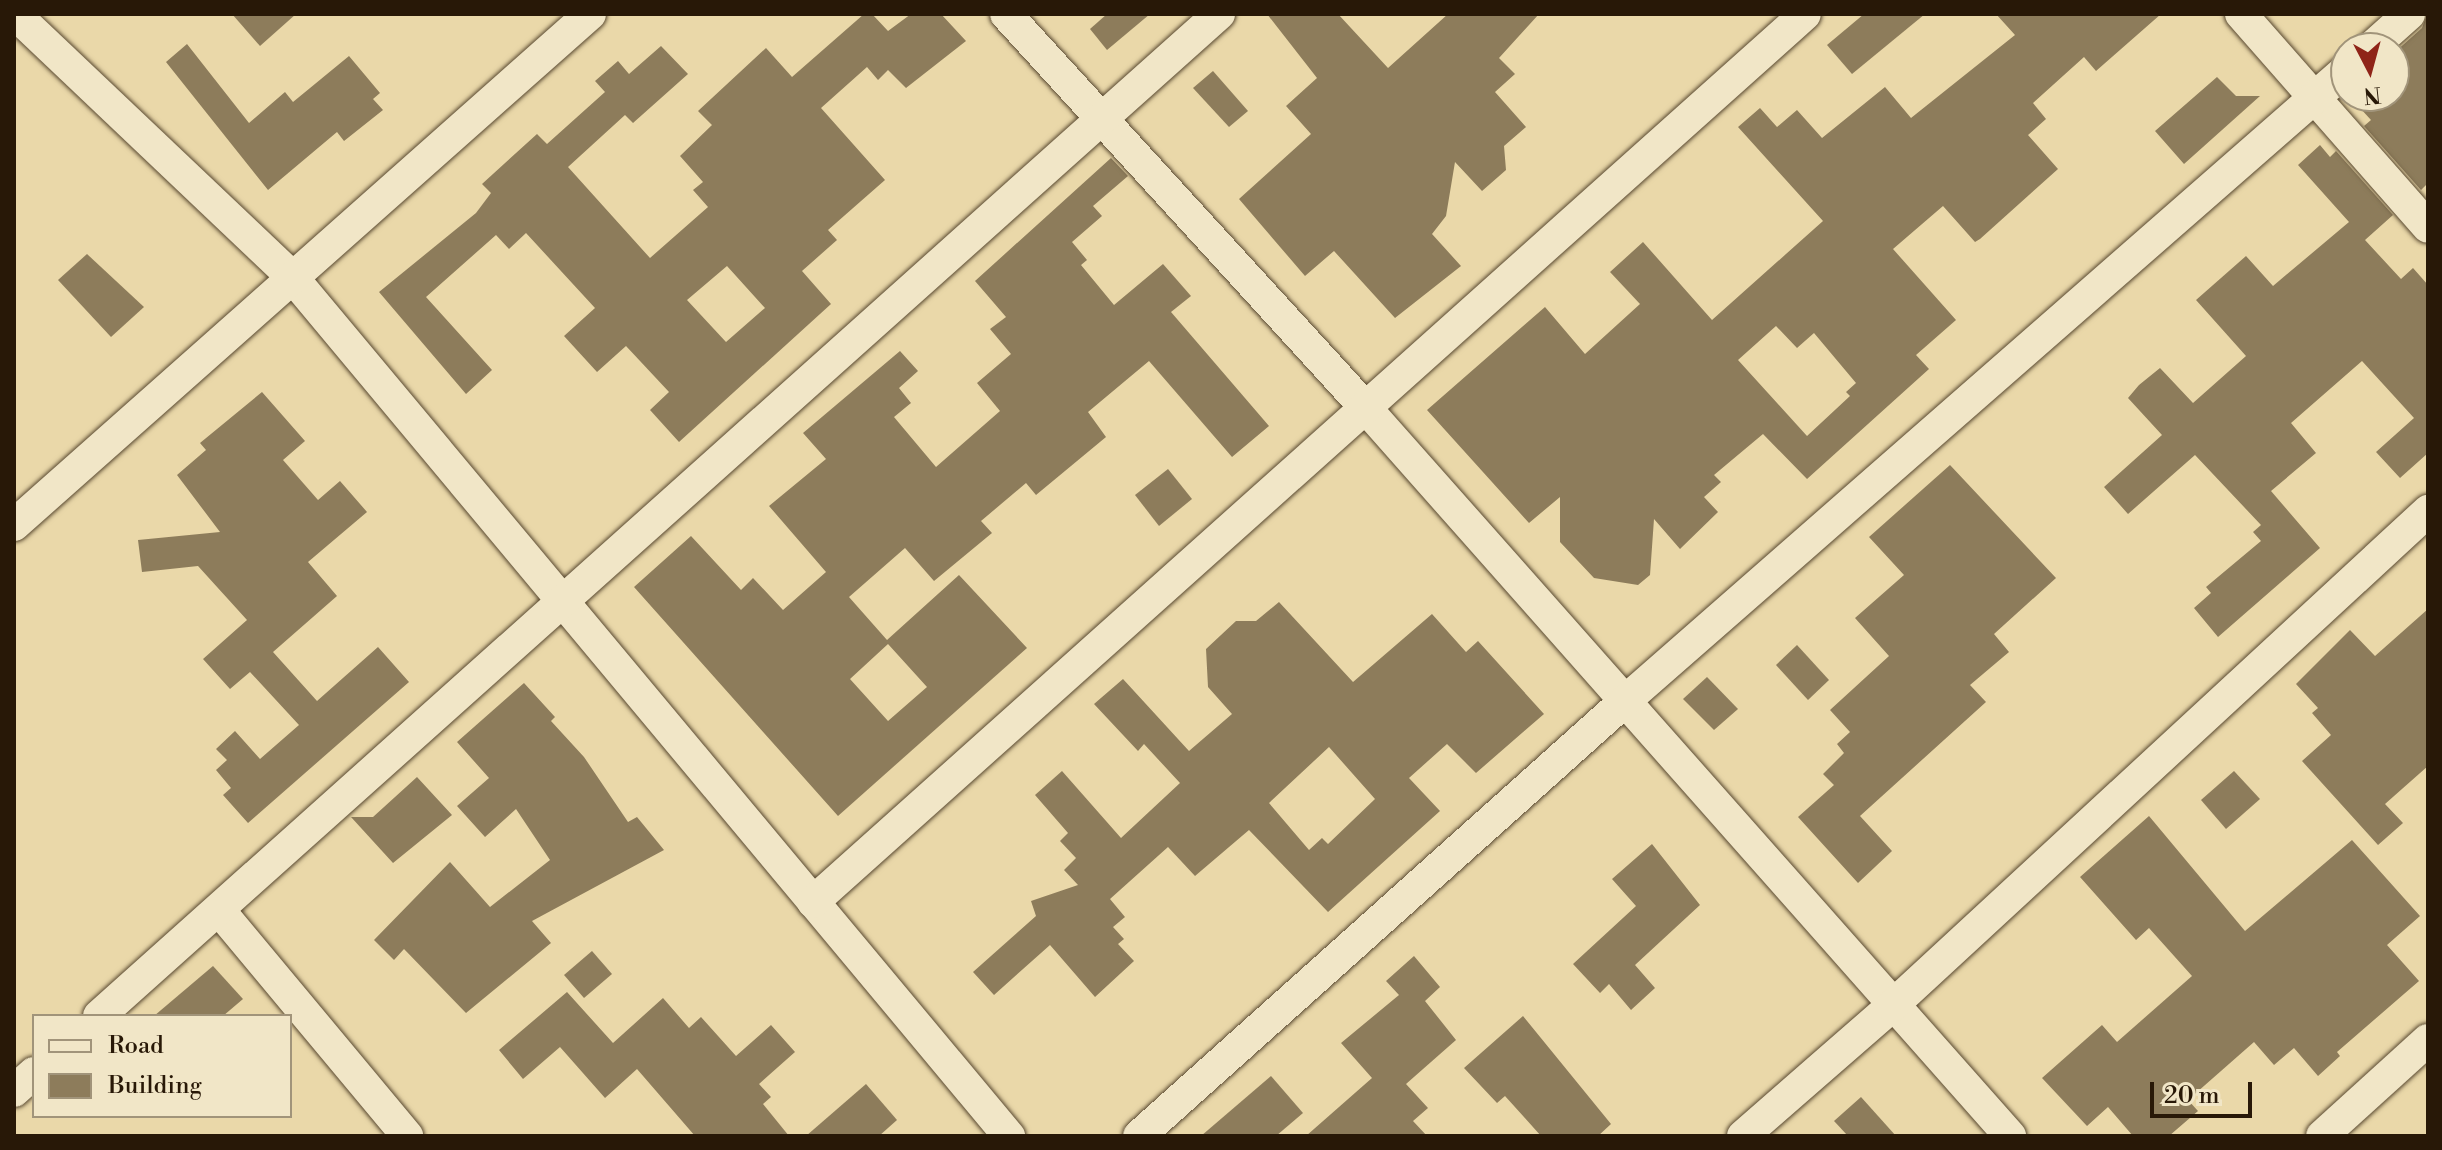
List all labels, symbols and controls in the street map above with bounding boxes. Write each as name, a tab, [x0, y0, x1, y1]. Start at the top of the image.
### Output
north arrow	[2330, 32, 2410, 112]
text: N	[2362, 80, 2382, 109]
legend	[32, 1014, 292, 1118]
text: Road	[108, 1031, 164, 1061]
scale bar	[2154, 1066, 2256, 1116]
text: Building	[108, 1071, 202, 1101]
text: 20 m	[2164, 1081, 2220, 1111]

